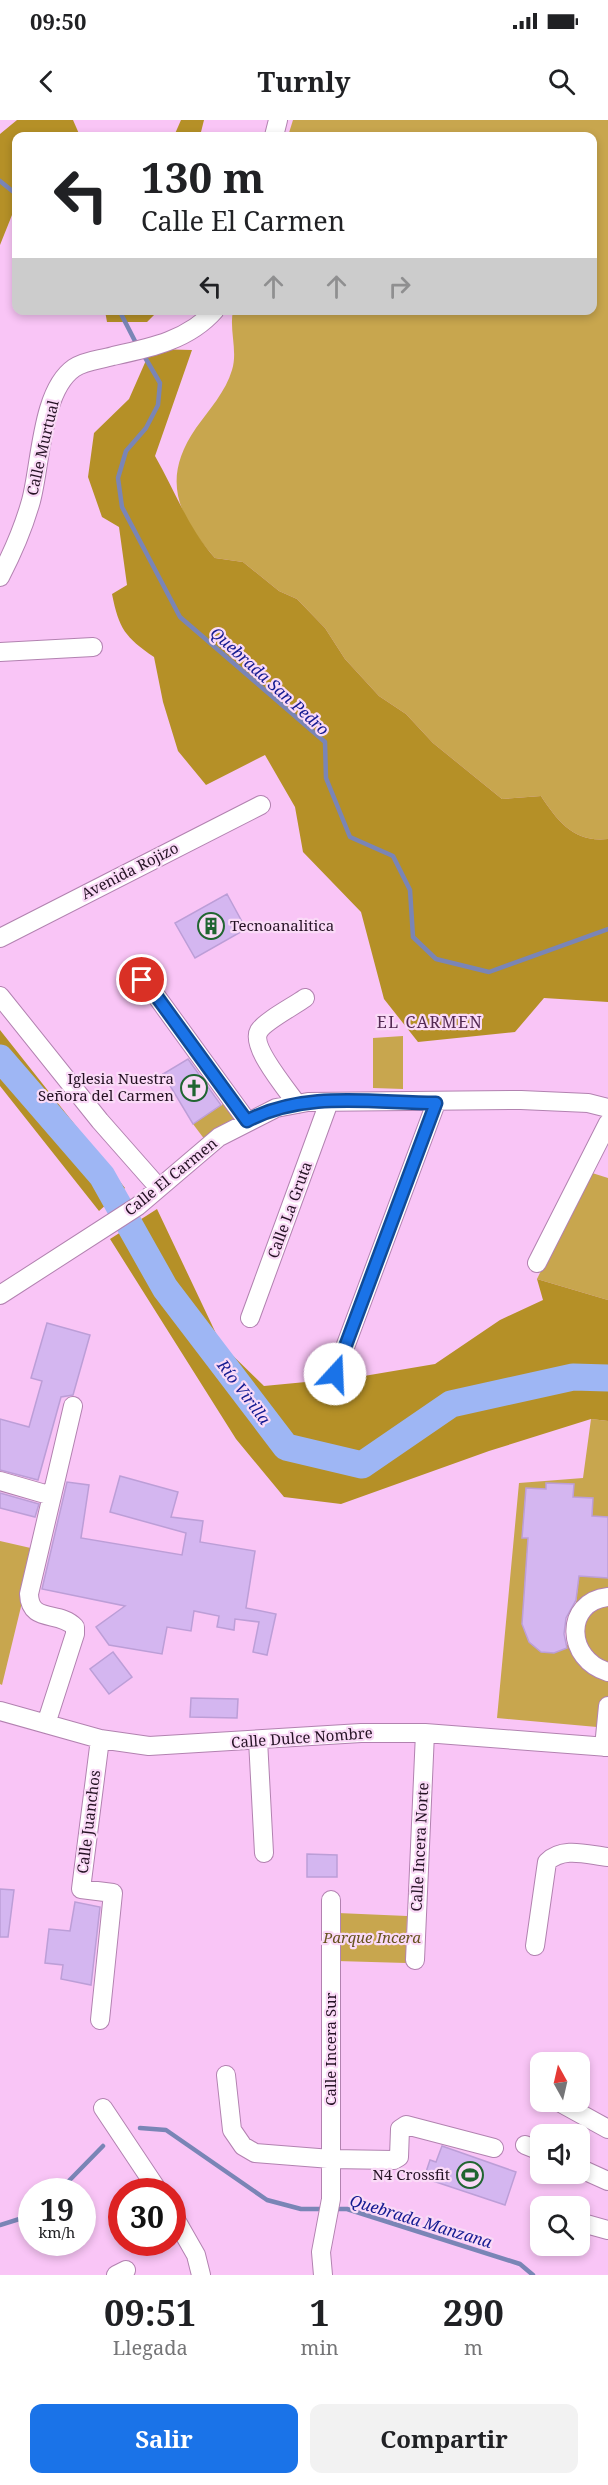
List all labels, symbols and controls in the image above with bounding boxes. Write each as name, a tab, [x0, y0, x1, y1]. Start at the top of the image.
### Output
text: 09:50	[30, 6, 86, 36]
text: Turnly	[258, 63, 350, 100]
icon: back	[30, 65, 63, 98]
icon: search	[545, 65, 578, 98]
text: 130 m	[141, 148, 265, 205]
icon: left	[42, 156, 120, 234]
text: Calle El Carmen	[141, 202, 345, 239]
icon: left	[194, 270, 227, 303]
icon: ahead	[257, 270, 290, 303]
icon: ahead	[320, 270, 353, 303]
icon: right	[383, 270, 416, 303]
street label: Calle Murtual	[21, 398, 63, 498]
water label: Quebrada San Pedro	[206, 622, 334, 740]
street label: Avenida Rojizo	[78, 837, 182, 903]
building icon: Tecnoanalitica	[196, 911, 226, 941]
place label: Tecnoanalitica	[230, 915, 334, 935]
pin	[116, 954, 167, 1005]
icon: arrive	[125, 963, 158, 996]
district label: EL CARMEN	[377, 1011, 483, 1033]
place label: Iglesia Nuestra Señora del Carmen	[38, 1068, 174, 1105]
church icon: Iglesia Nuestra Señora del Carmen	[179, 1073, 209, 1103]
street label: Calle El Carmen	[120, 1133, 221, 1220]
street label: Calle La Gruta	[262, 1158, 316, 1261]
position arrow	[303, 1342, 367, 1406]
water label: Río Virilla	[212, 1354, 276, 1429]
street label: Calle Dulce Nombre	[230, 1722, 373, 1752]
street label: Calle Juanchos	[72, 1769, 104, 1875]
street label: Calle Incera Norte	[406, 1782, 432, 1912]
park label: Parque Incera	[322, 1927, 421, 1947]
street label: Calle Incera Sur	[320, 1992, 340, 2106]
north arrow	[530, 2052, 590, 2112]
map controls	[530, 2052, 590, 2256]
button: sound	[530, 2124, 590, 2184]
sports icon: N4 Crossfit	[455, 2160, 485, 2190]
place label: N4 Crossfit	[373, 2164, 450, 2184]
speed limit sign: 30	[108, 2178, 186, 2256]
text: 19	[40, 2189, 74, 2230]
water label: Quebrada Manzana	[347, 2189, 495, 2253]
button: search	[530, 2196, 590, 2256]
text: km/h	[39, 2222, 75, 2242]
text: 09:51	[104, 2288, 196, 2337]
text: 1	[309, 2288, 330, 2337]
text: 290	[443, 2288, 504, 2337]
text: Llegada	[113, 2334, 188, 2361]
text: min	[301, 2334, 339, 2361]
text: m	[464, 2334, 483, 2361]
button: Salir	[30, 2404, 298, 2473]
button: Compartir	[310, 2404, 578, 2473]

